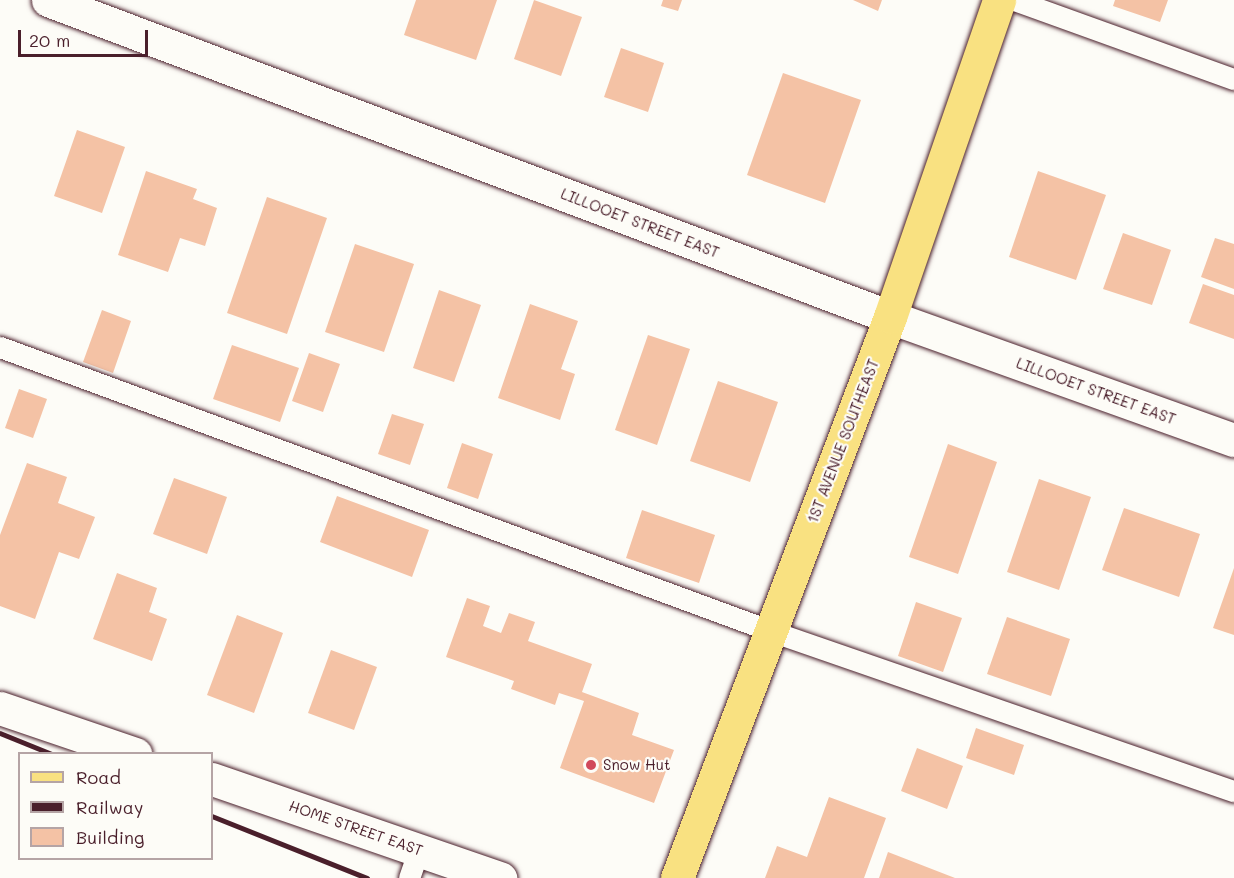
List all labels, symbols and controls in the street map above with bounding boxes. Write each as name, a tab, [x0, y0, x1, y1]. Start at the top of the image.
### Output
scale bar	[21, 18, 152, 56]
text: 20 m	[29, 28, 70, 52]
street label: LILLOOET STREET EAST	[558, 184, 722, 262]
street label: LILLOOET STREET EAST	[1014, 354, 1178, 428]
street label: 1ST AVENUE SOUTHEAST	[803, 356, 883, 526]
legend	[18, 752, 213, 860]
place label: Snow Hut	[603, 756, 671, 774]
marker: Snow Hut	[584, 758, 598, 772]
text: Road	[76, 765, 121, 789]
text: Railway	[76, 795, 143, 819]
street label: HOME STREET EAST	[287, 797, 425, 859]
text: Building	[76, 825, 144, 849]

